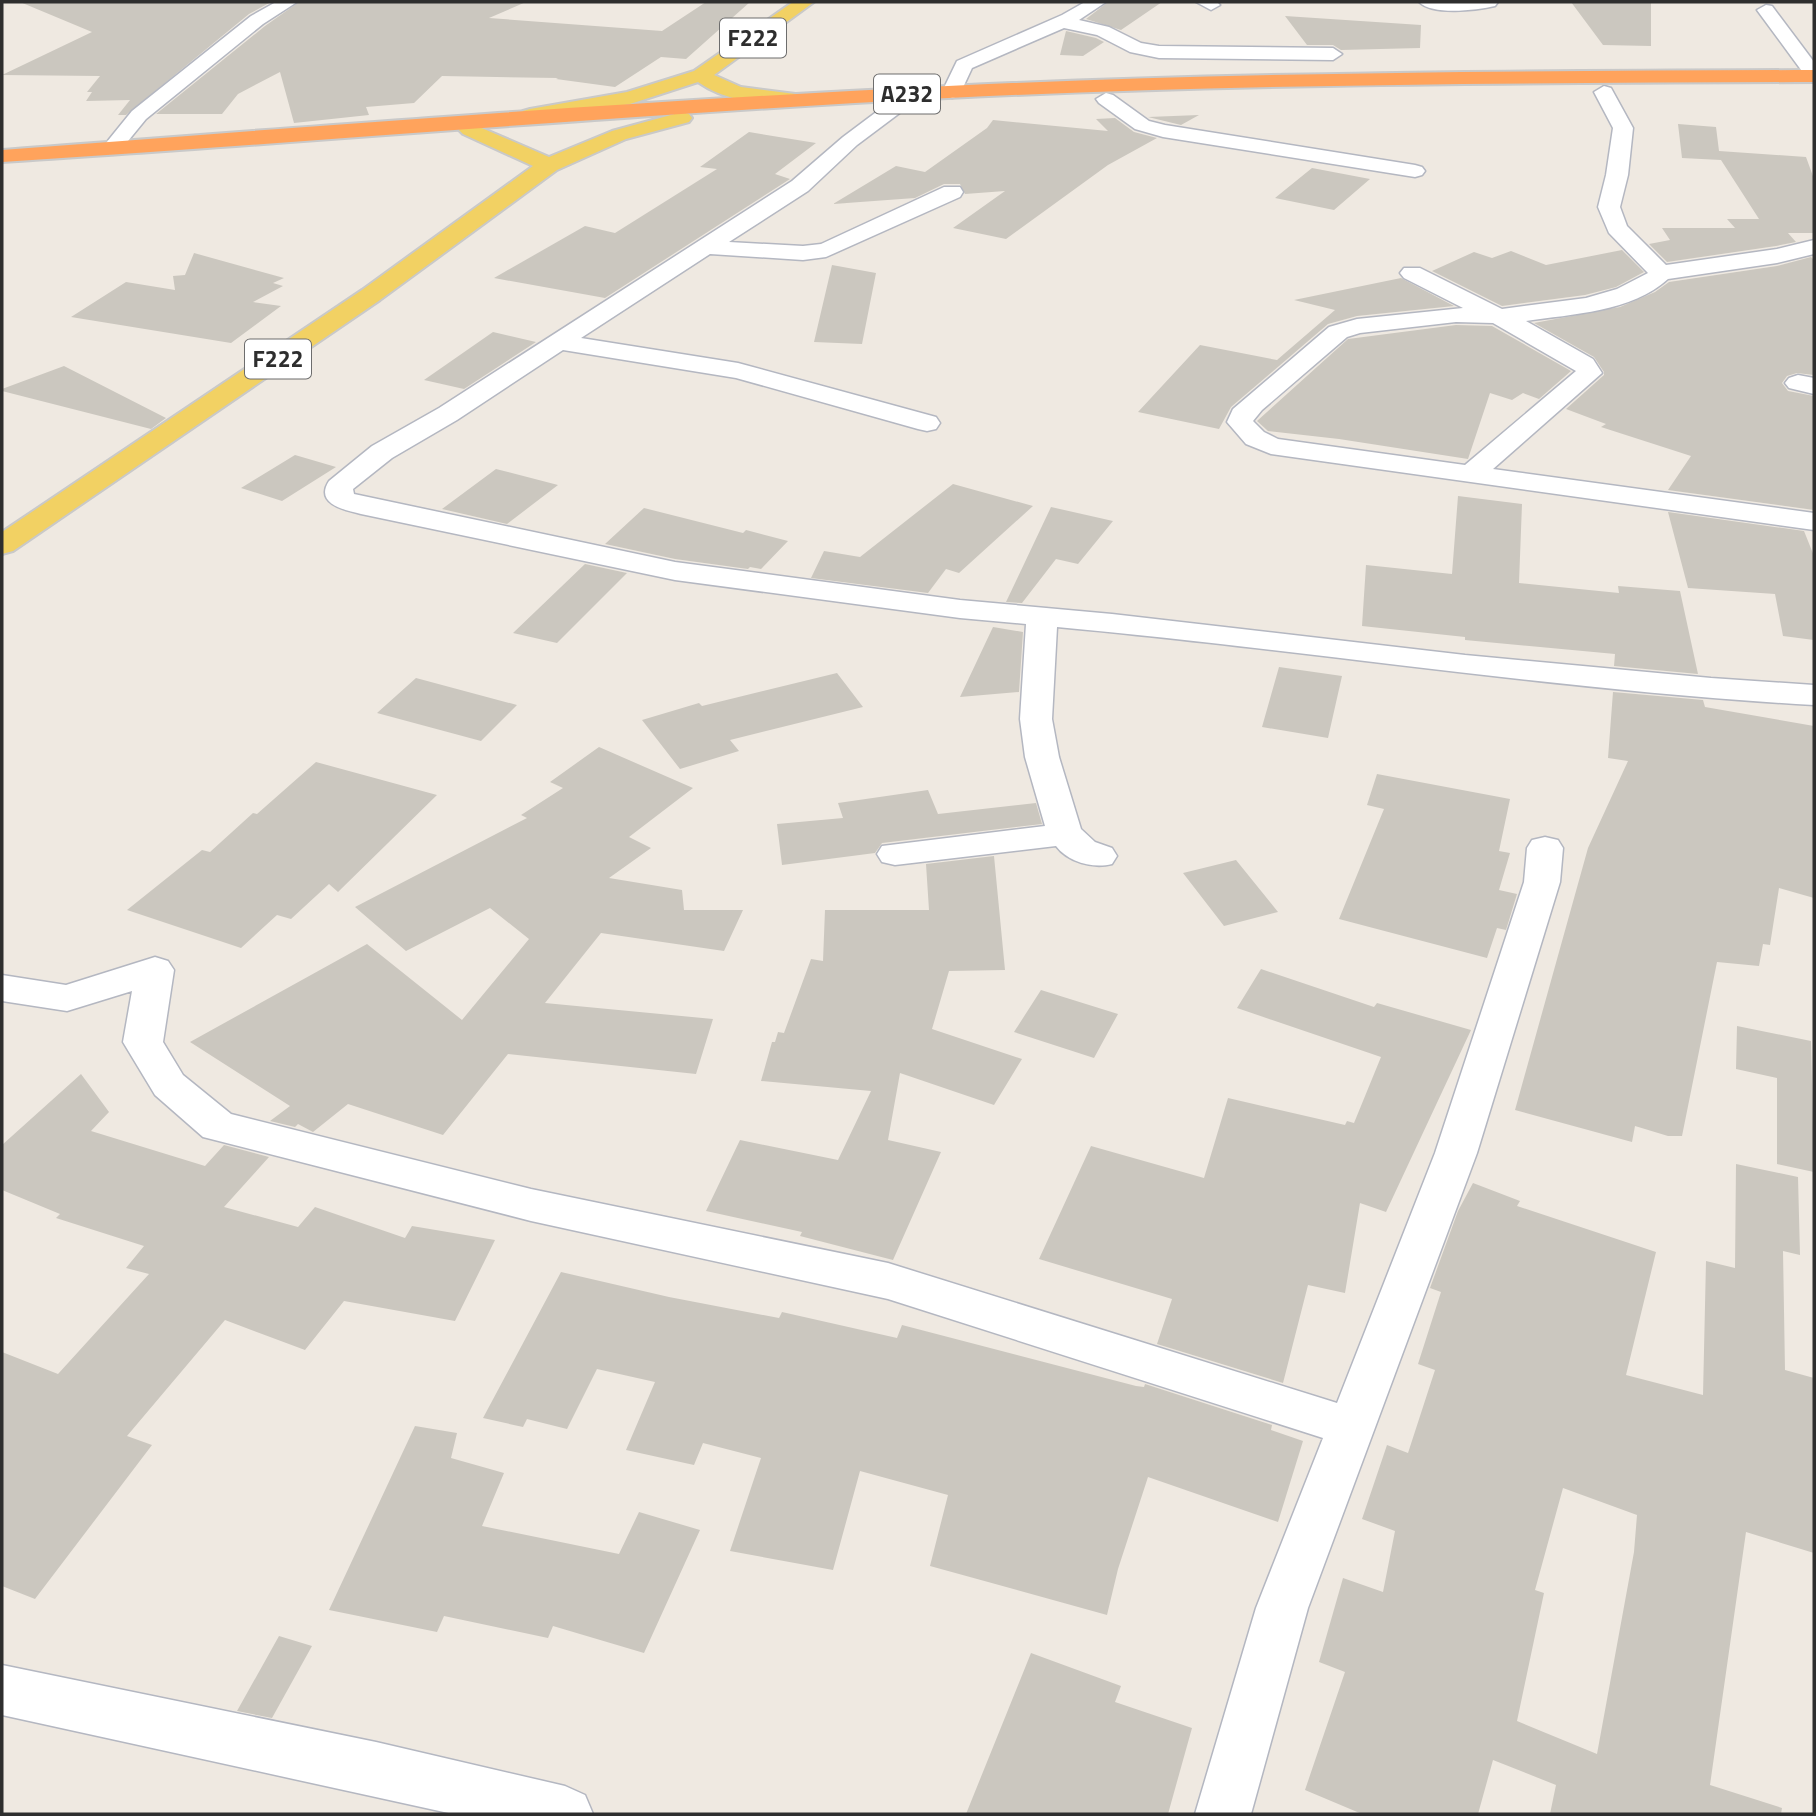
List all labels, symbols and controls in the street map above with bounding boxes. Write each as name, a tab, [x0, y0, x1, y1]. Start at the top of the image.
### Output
road number: F222	[720, 19, 786, 58]
road number: A232	[874, 74, 940, 114]
road number: F222	[245, 340, 311, 378]

